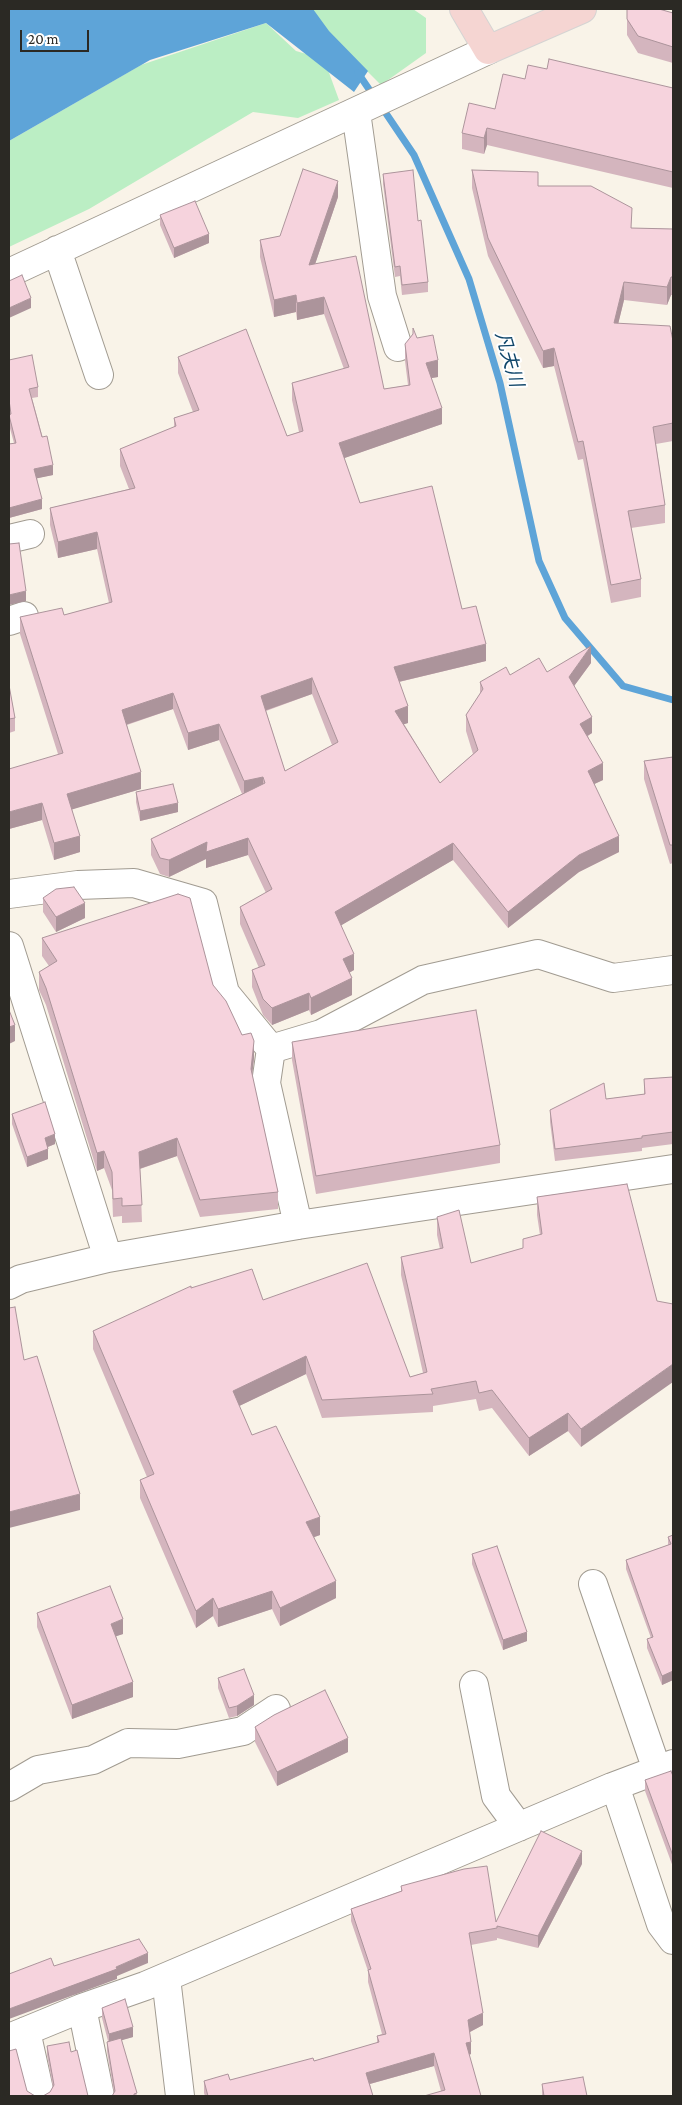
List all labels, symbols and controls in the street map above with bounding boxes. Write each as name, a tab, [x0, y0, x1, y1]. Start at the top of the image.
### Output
scale bar	[22, 20, 91, 52]
text: 20 m	[28, 31, 59, 47]
water label: 凡夫川	[490, 328, 528, 390]

